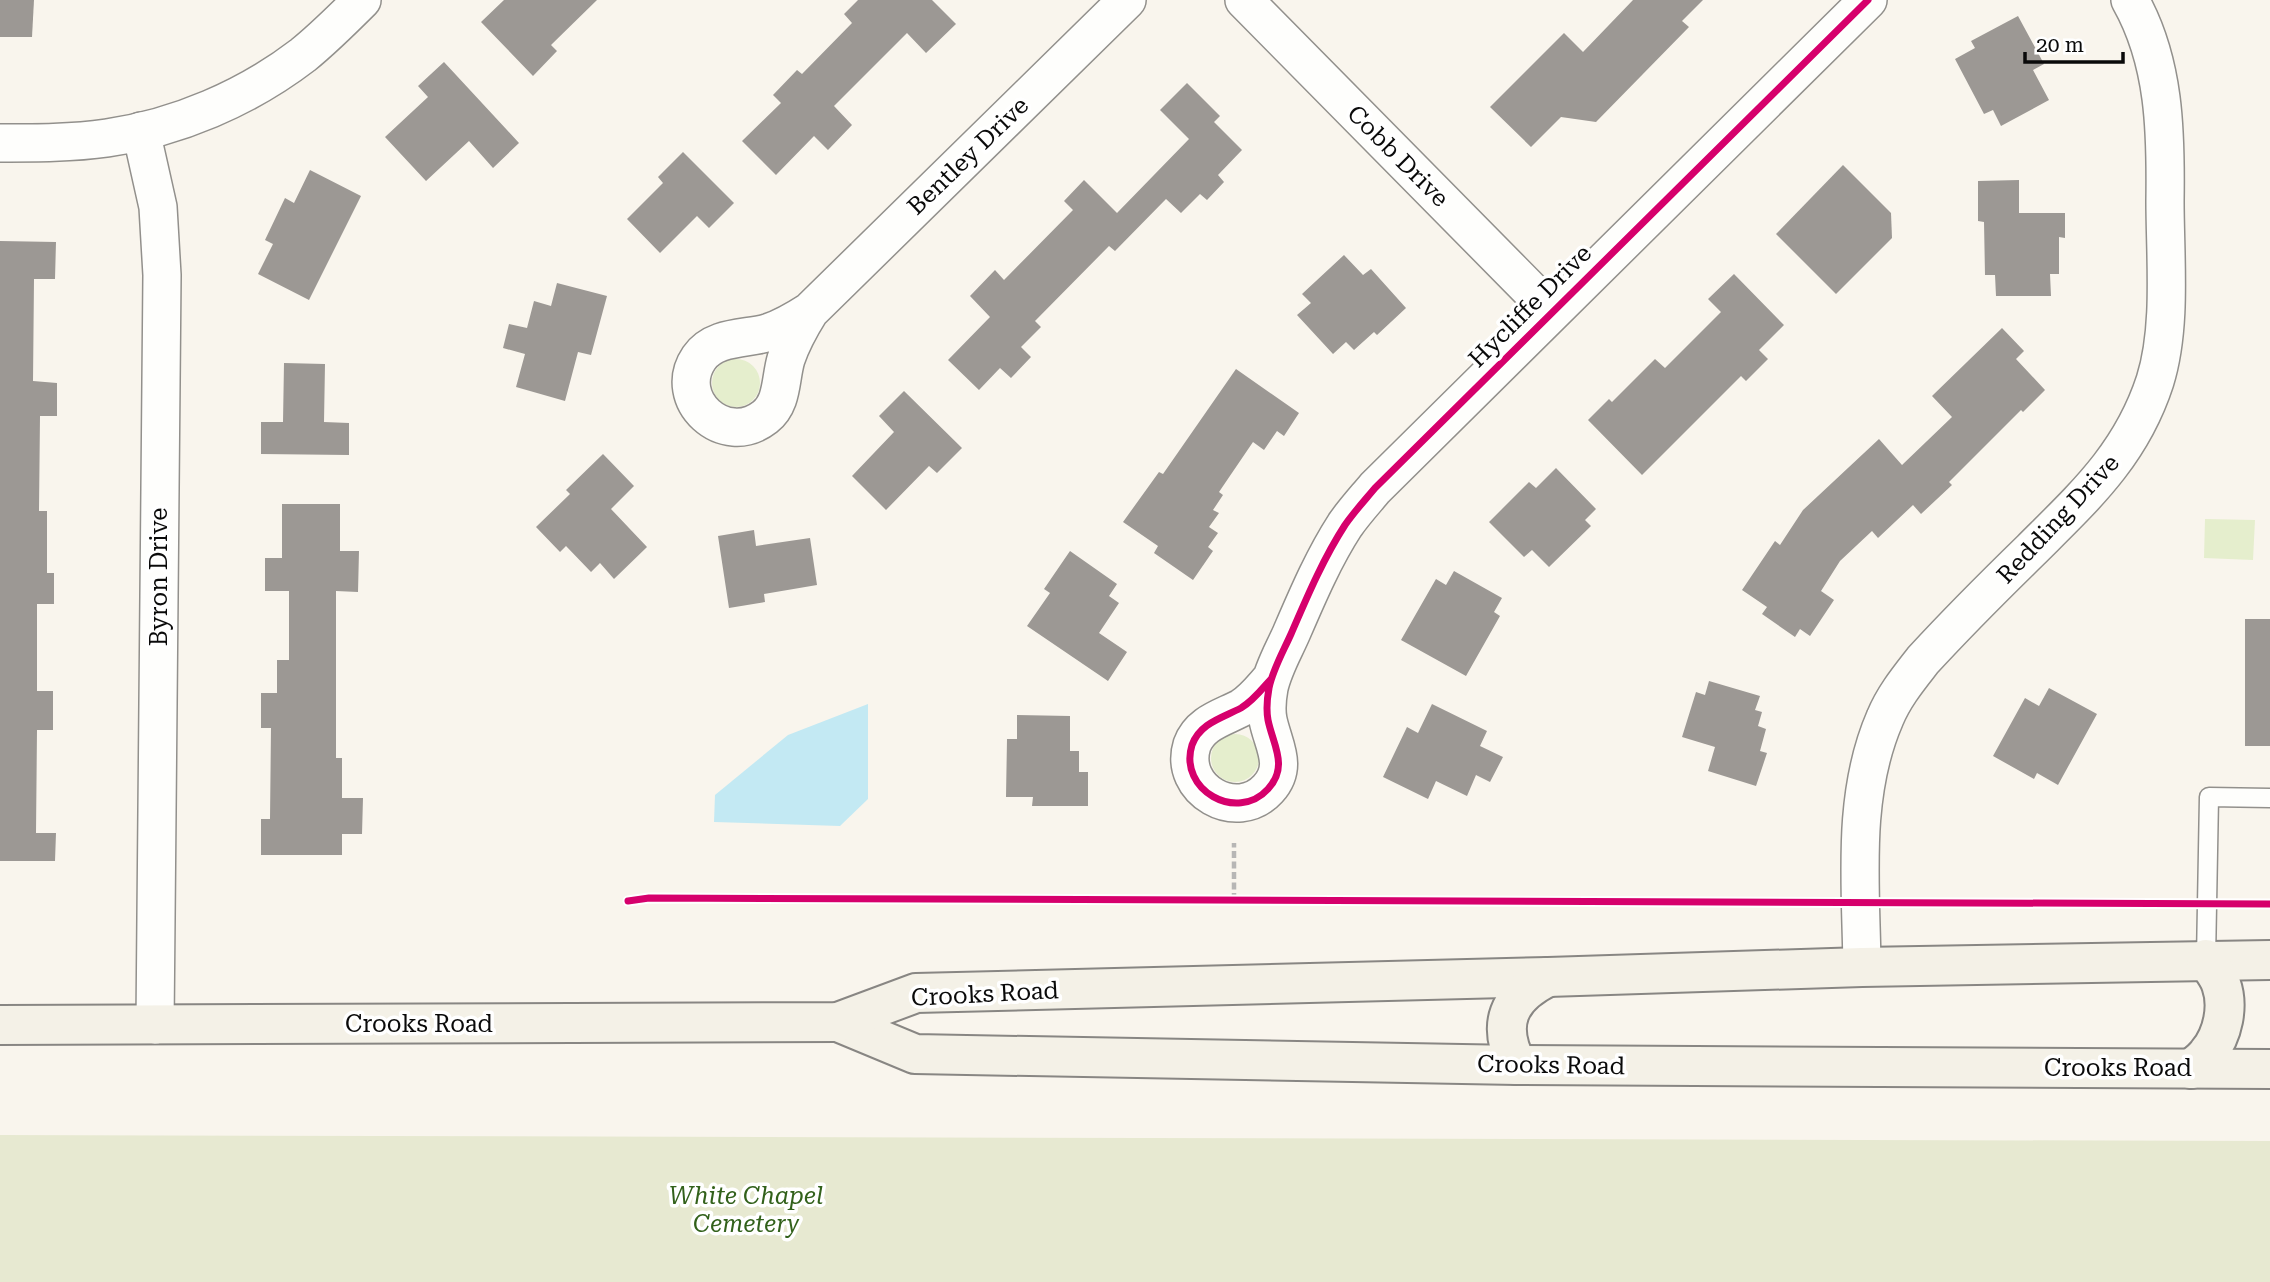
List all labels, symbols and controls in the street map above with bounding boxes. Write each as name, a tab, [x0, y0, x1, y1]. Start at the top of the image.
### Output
scale bar	[2025, 21, 2123, 65]
text: 20 m	[2036, 33, 2084, 57]
street label: Bentley Drive	[902, 91, 1034, 221]
street label: Cobb Drive	[1342, 100, 1454, 212]
street label: Hycliffe Drive	[1463, 239, 1597, 373]
street label: Redding Drive	[1991, 449, 2125, 589]
street label: Byron Drive	[145, 508, 173, 646]
street label: Crooks Road	[910, 976, 1060, 1012]
street label: Crooks Road	[345, 1010, 493, 1038]
street label: Crooks Road	[1477, 1050, 1625, 1080]
street label: Crooks Road	[2044, 1054, 2192, 1082]
park label: White Chapel Cemetery	[669, 1182, 823, 1238]

